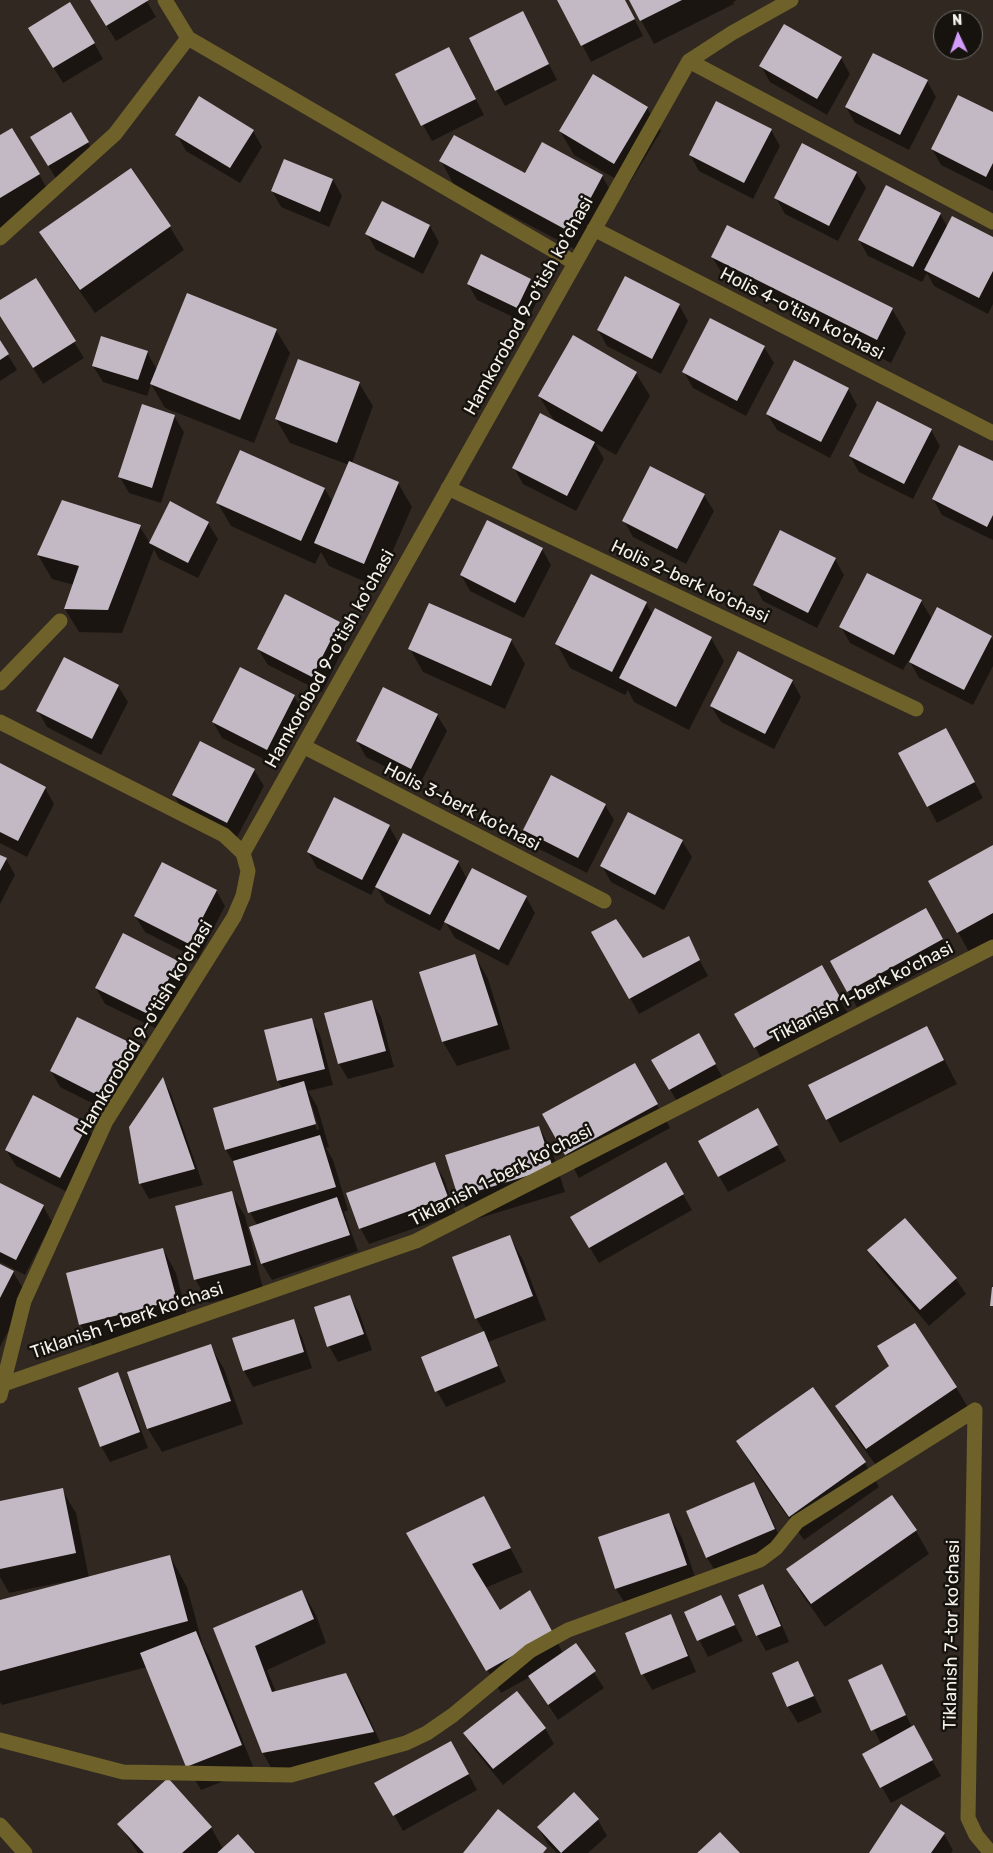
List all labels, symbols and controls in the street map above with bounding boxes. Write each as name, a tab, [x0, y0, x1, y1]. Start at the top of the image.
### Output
north arrow	[933, 10, 983, 60]
text: N	[952, 12, 963, 29]
street label: Hamkorobod 9-o'tish ko'chasi	[460, 193, 598, 419]
street label: Holis 4-o'tish ko'chasi	[716, 263, 888, 365]
street label: Holis 2-berk ko'chasi	[607, 536, 773, 628]
street label: Hamkorobod 9-o'tish ko'chasi	[261, 546, 399, 772]
street label: Holis 3-berk ko'chasi	[380, 758, 544, 856]
street label: Hamkorobod 9-o'tish ko'chasi	[72, 917, 218, 1139]
street label: Tiklanish 1-berk ko'chasi	[767, 937, 957, 1049]
street label: Tiklanish 1-berk ko'chasi	[406, 1120, 596, 1232]
street label: Tiklanish 1-berk ko'chasi	[28, 1278, 226, 1364]
street label: Tiklanish 7-tor ko'chasi	[940, 1540, 964, 1730]

